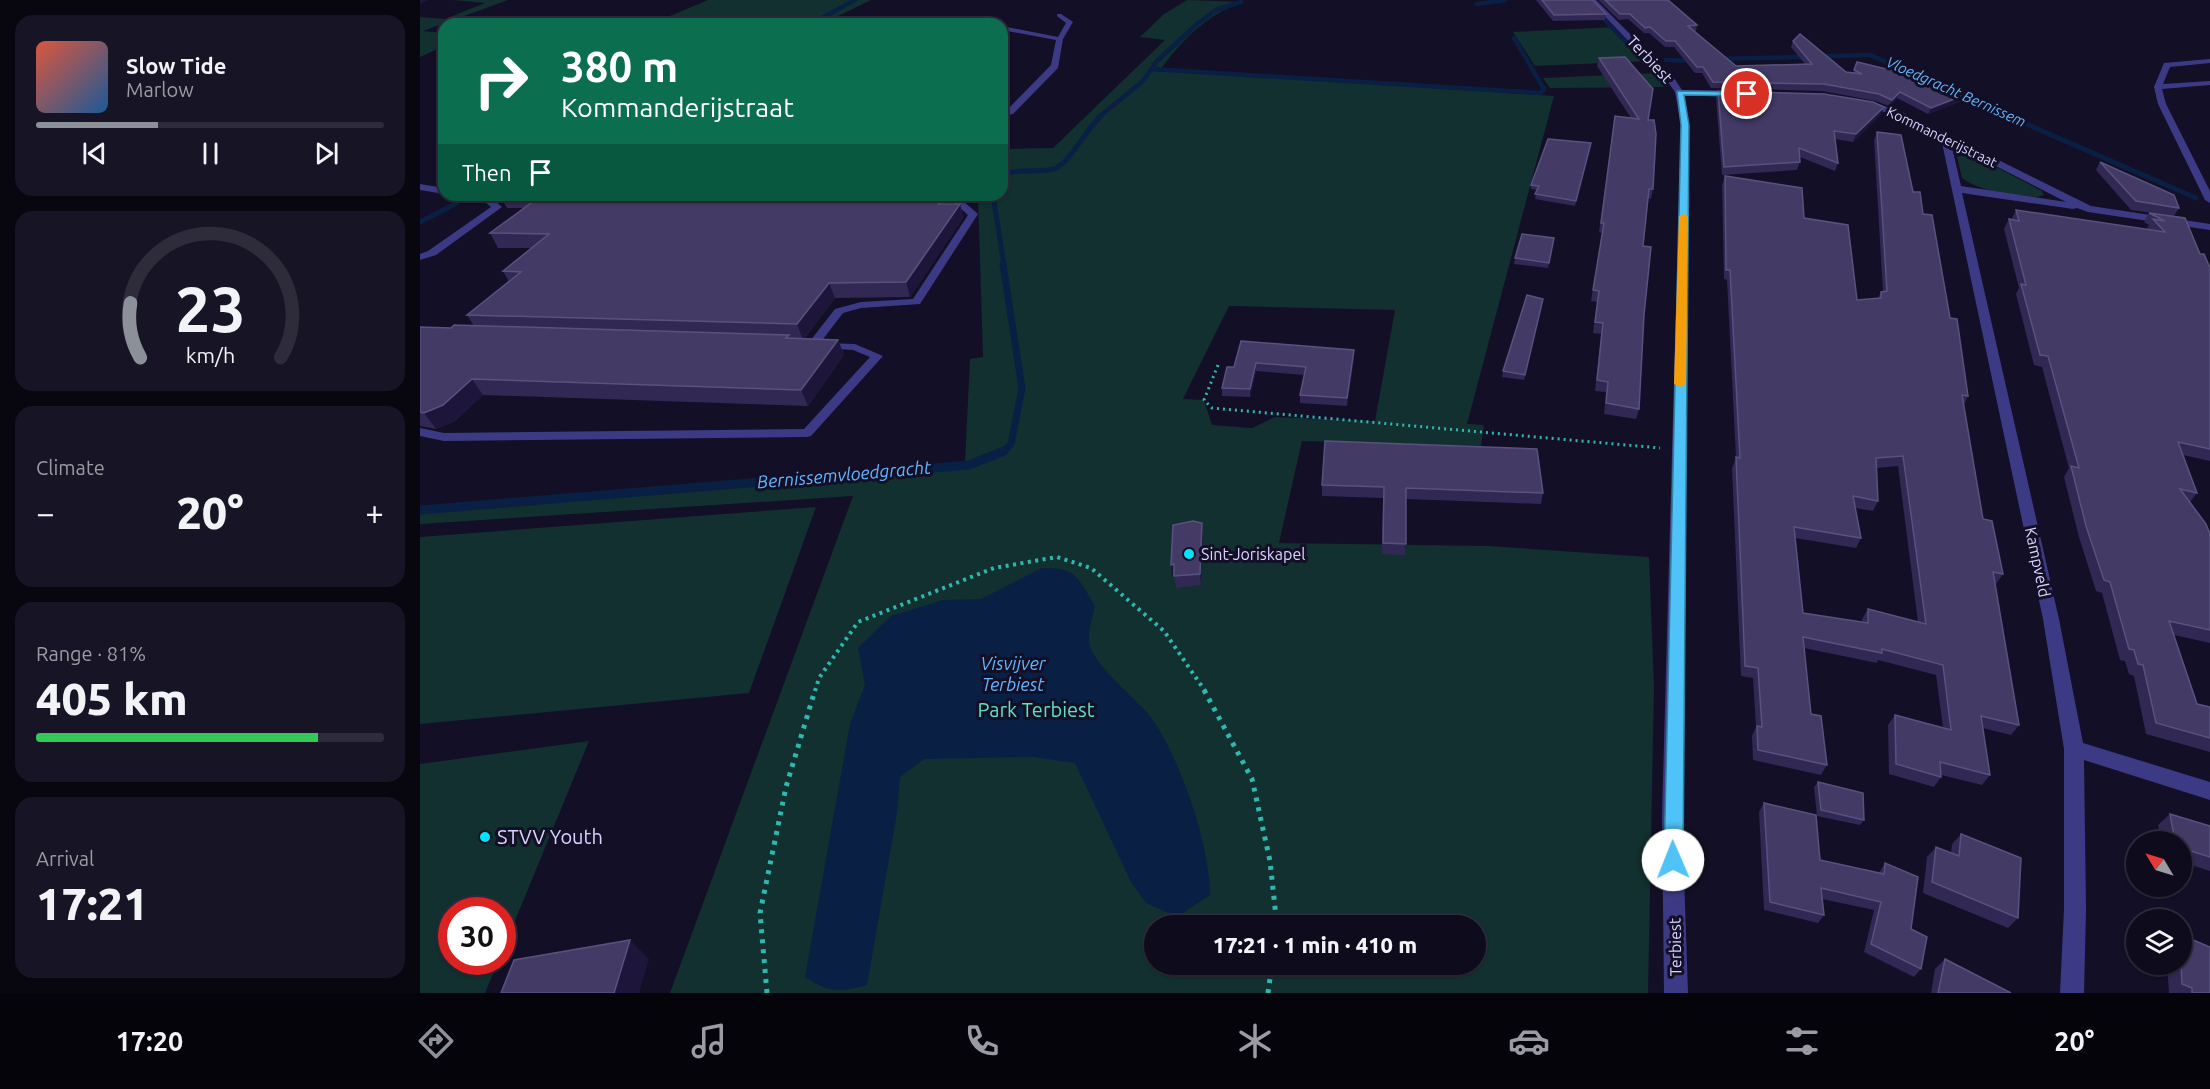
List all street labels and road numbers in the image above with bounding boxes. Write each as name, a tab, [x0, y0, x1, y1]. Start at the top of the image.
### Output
street label: Terbiest	[1624, 32, 1677, 87]
street label: Kommanderijstraat	[1884, 103, 2000, 171]
street label: Kampveld	[2022, 525, 2054, 599]
street label: Terbiest	[1665, 917, 1685, 976]

